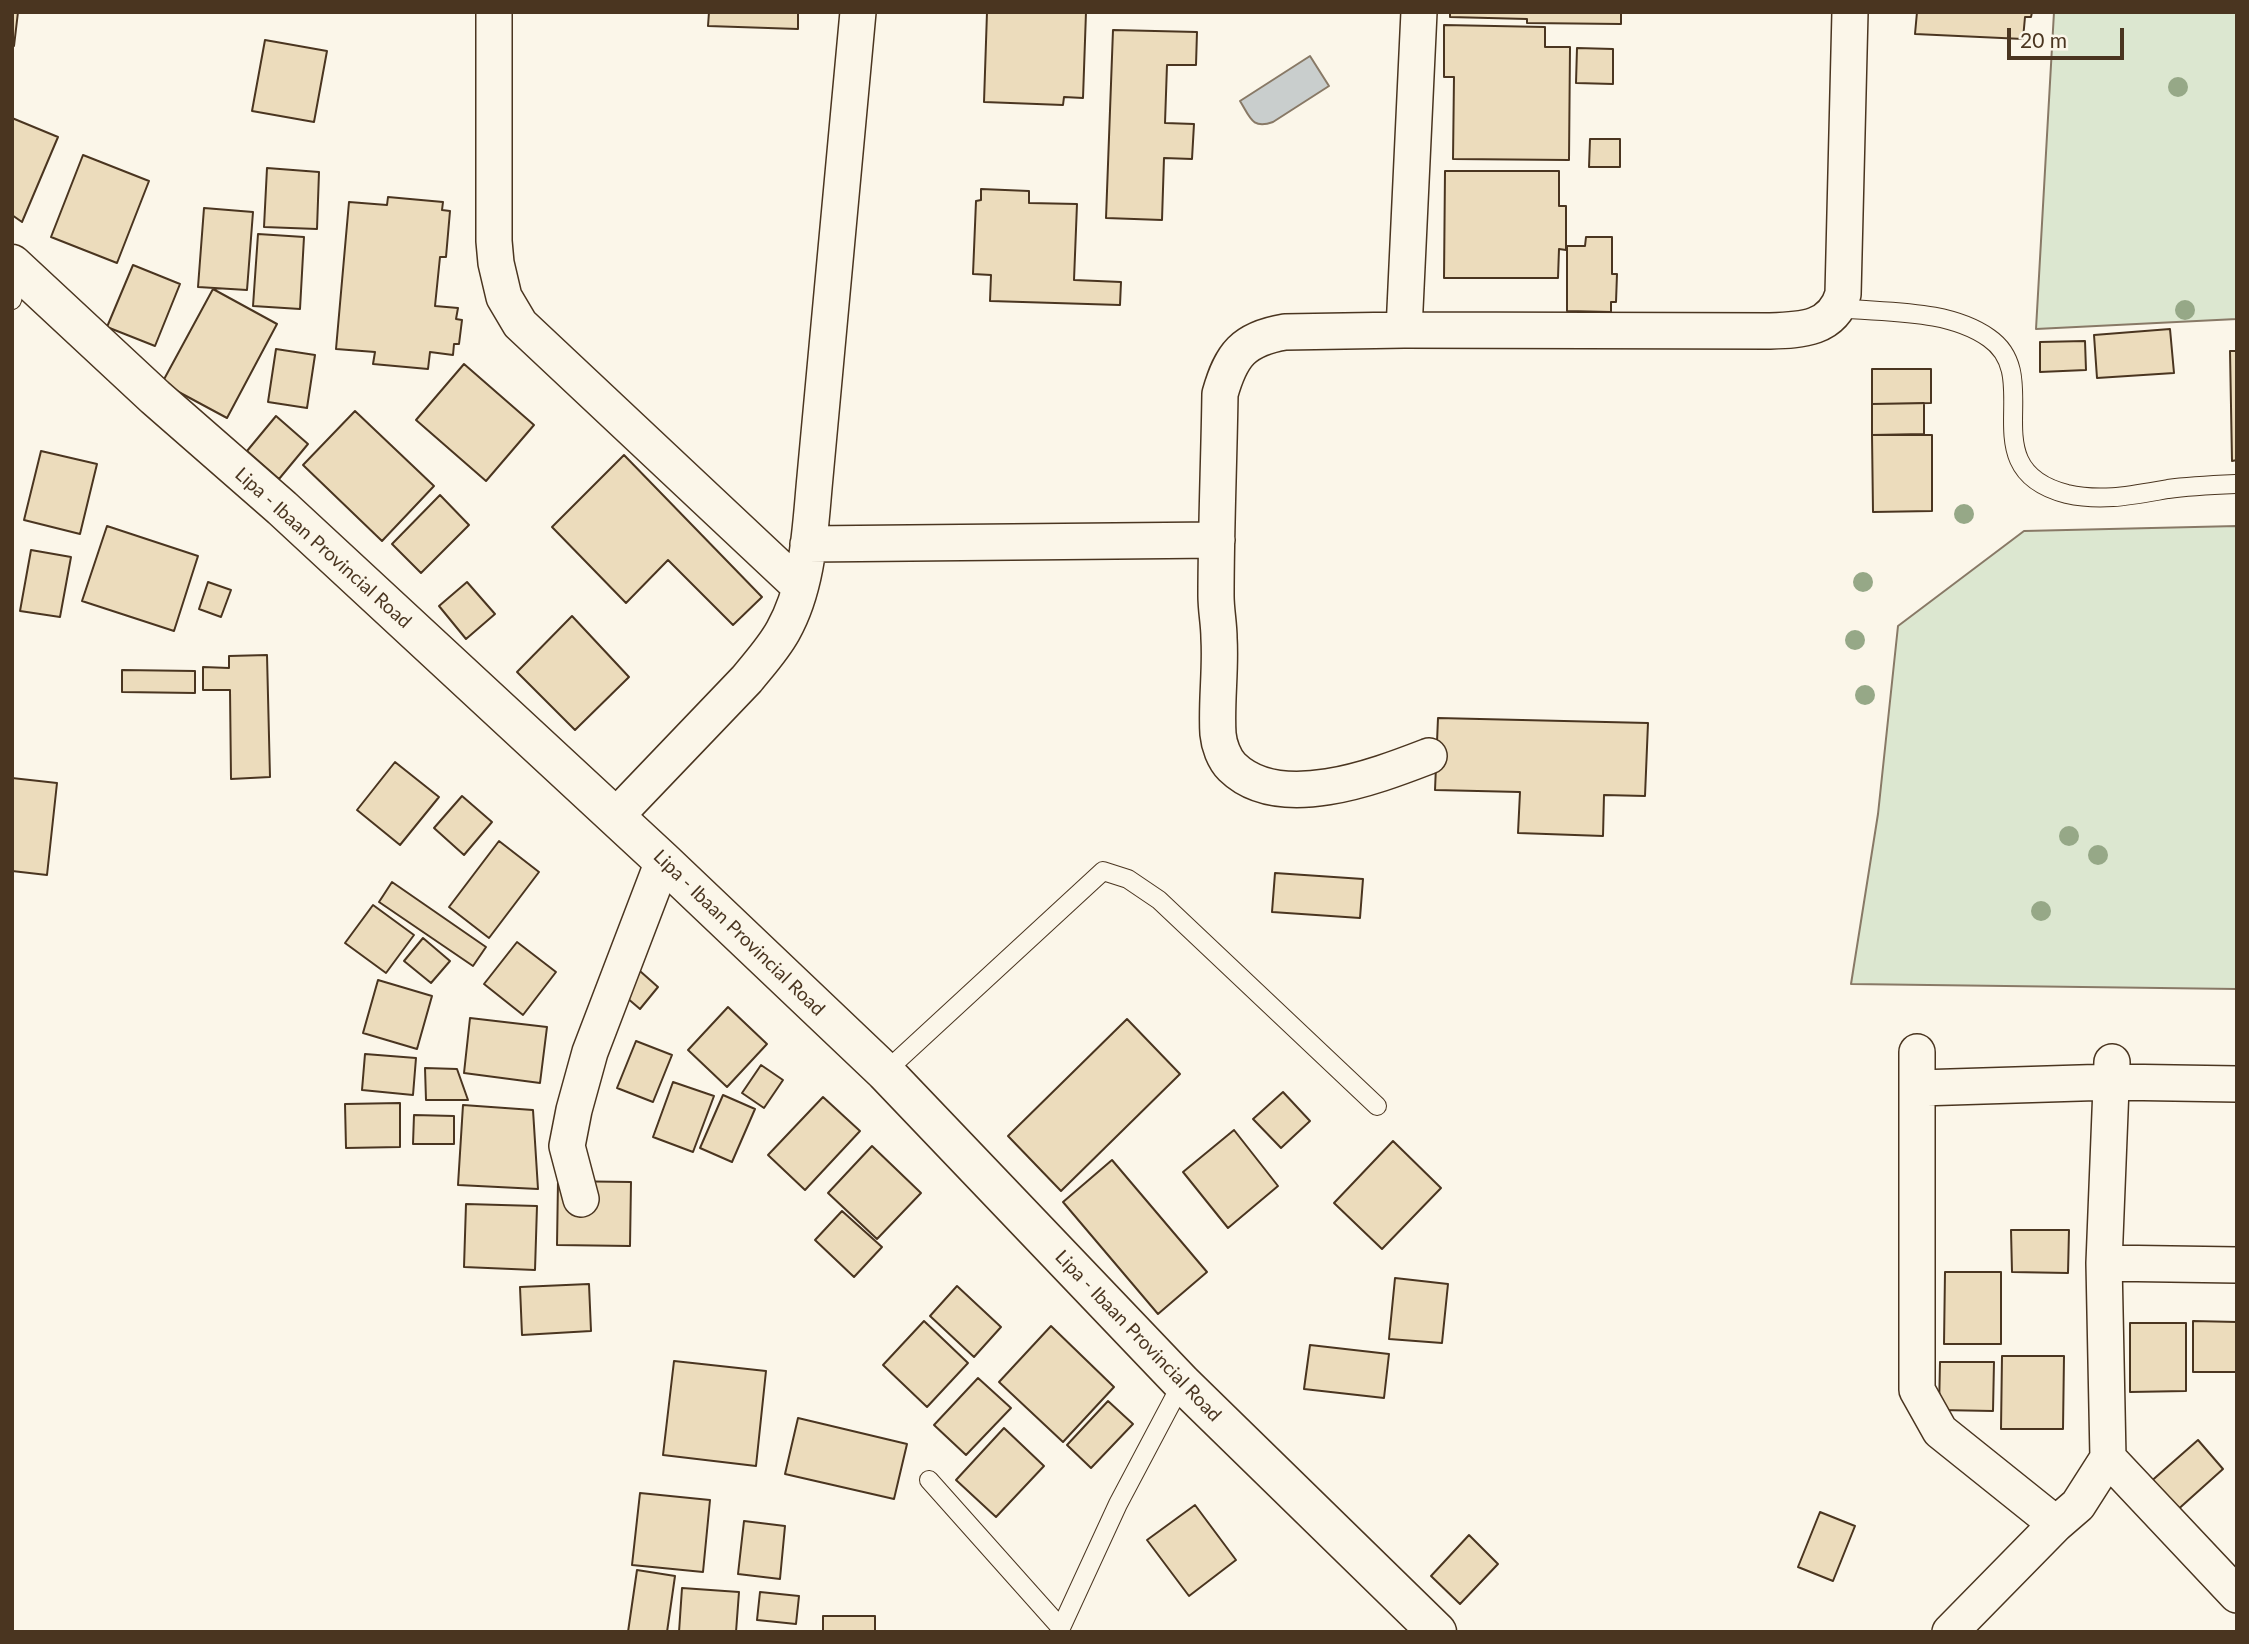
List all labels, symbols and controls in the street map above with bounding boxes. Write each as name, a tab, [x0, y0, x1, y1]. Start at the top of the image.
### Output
scale bar	[2011, 14, 2128, 58]
text: 20 m	[2020, 27, 2067, 52]
street label: Lipa - Ibaan Provincial Road	[230, 463, 416, 633]
street label: Lipa - Ibaan Provincial Road	[649, 845, 829, 1021]
street label: Lipa - Ibaan Provincial Road	[1050, 1246, 1226, 1426]

